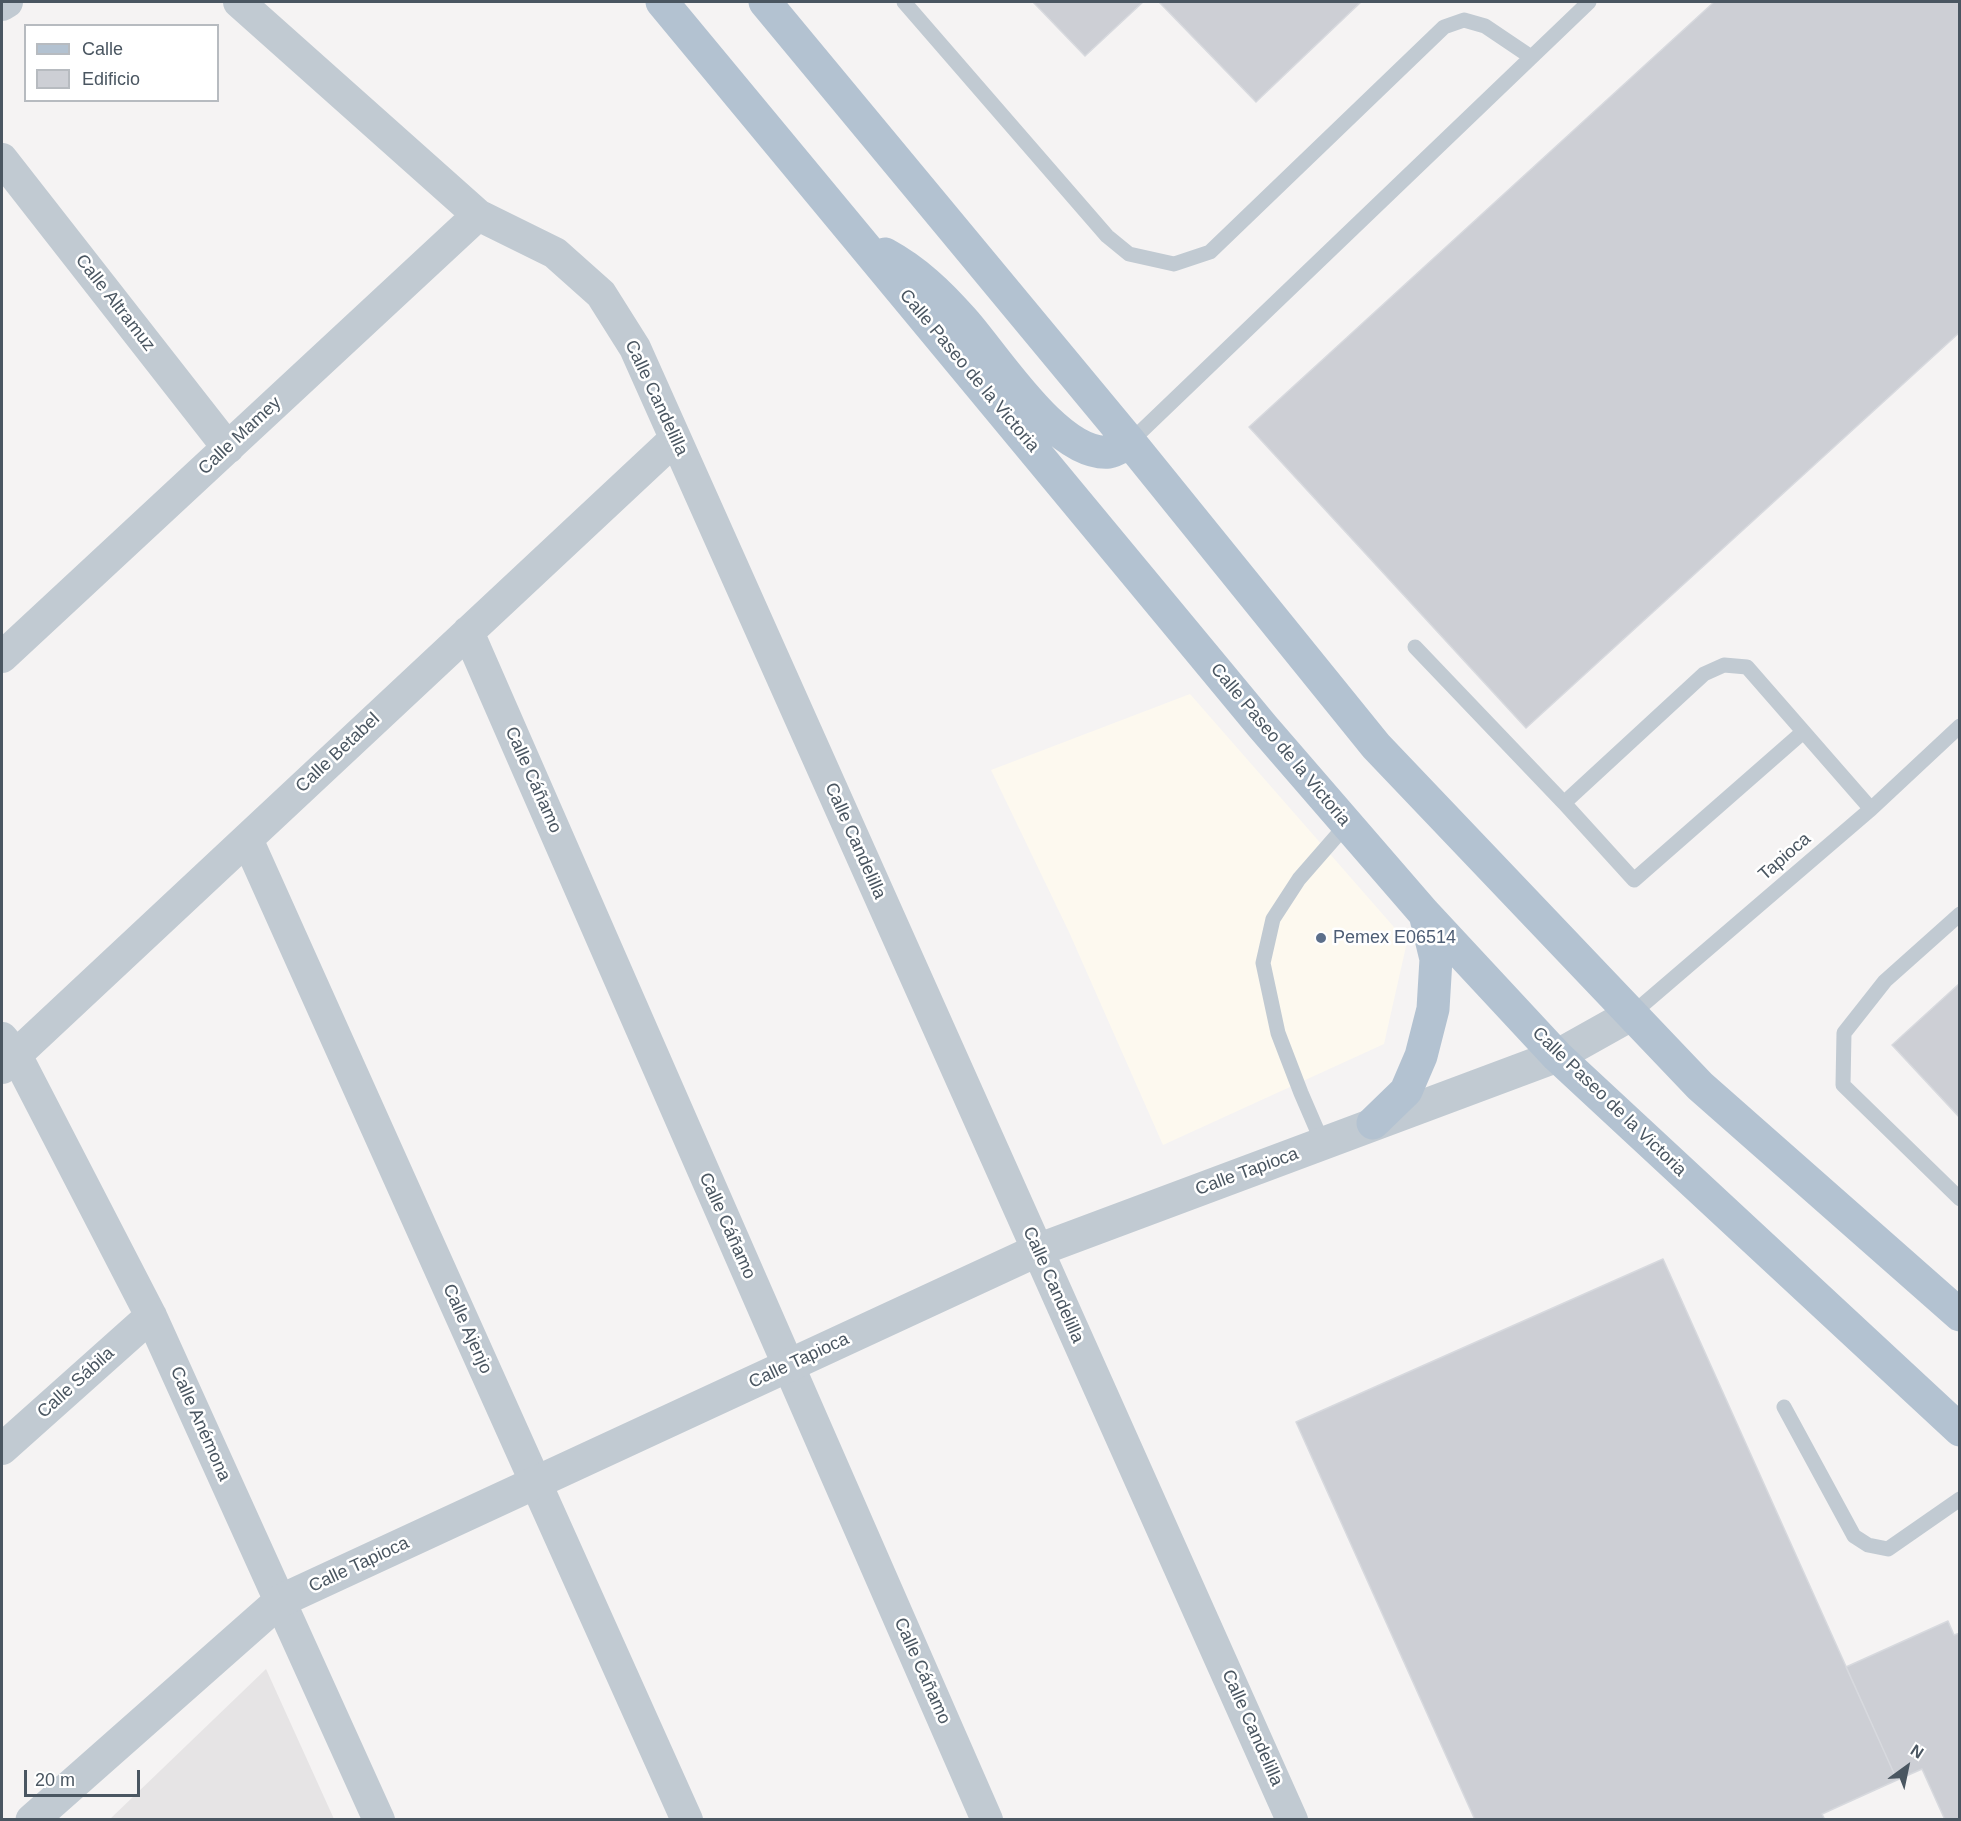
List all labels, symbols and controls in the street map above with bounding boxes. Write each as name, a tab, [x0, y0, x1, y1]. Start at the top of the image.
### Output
legend	[24, 24, 219, 102]
text: Calle	[82, 39, 123, 59]
text: Edificio	[82, 69, 140, 89]
street label: Calle Altramuz	[70, 250, 160, 356]
street label: Calle Paseo de la Victoria	[895, 285, 1043, 457]
street label: Calle Candelilla	[620, 337, 692, 459]
street label: Calle Mamey	[194, 392, 286, 480]
street label: Calle Paseo de la Victoria	[1206, 659, 1354, 831]
street label: Calle Betabel	[291, 709, 385, 797]
street label: Calle Cáñamo	[500, 724, 566, 836]
street label: Calle Candelilla	[820, 779, 890, 903]
street label: Tapioca	[1755, 828, 1815, 886]
place label: Pemex E06514	[1333, 927, 1456, 949]
marker: Pemex E06514	[1314, 931, 1328, 945]
street label: Calle Paseo de la Victoria	[1527, 1023, 1691, 1181]
street label: Calle Tapioca	[1193, 1143, 1301, 1201]
street label: Calle Cáñamo	[694, 1170, 760, 1282]
street label: Calle Candelilla	[1018, 1223, 1088, 1347]
street label: Calle Ajenjo	[438, 1281, 496, 1377]
street label: Calle Tapioca	[745, 1328, 853, 1394]
street label: Calle Sábila	[33, 1343, 119, 1423]
street label: Calle Anémona	[165, 1363, 235, 1485]
street label: Calle Tapioca	[305, 1532, 413, 1598]
street label: Calle Cáñamo	[889, 1615, 955, 1727]
street label: Calle Candelilla	[1217, 1666, 1287, 1790]
north arrow	[1877, 1737, 1937, 1797]
text: N	[1908, 1741, 1927, 1762]
scale bar	[27, 1758, 142, 1796]
text: 20 m	[35, 1770, 75, 1790]

